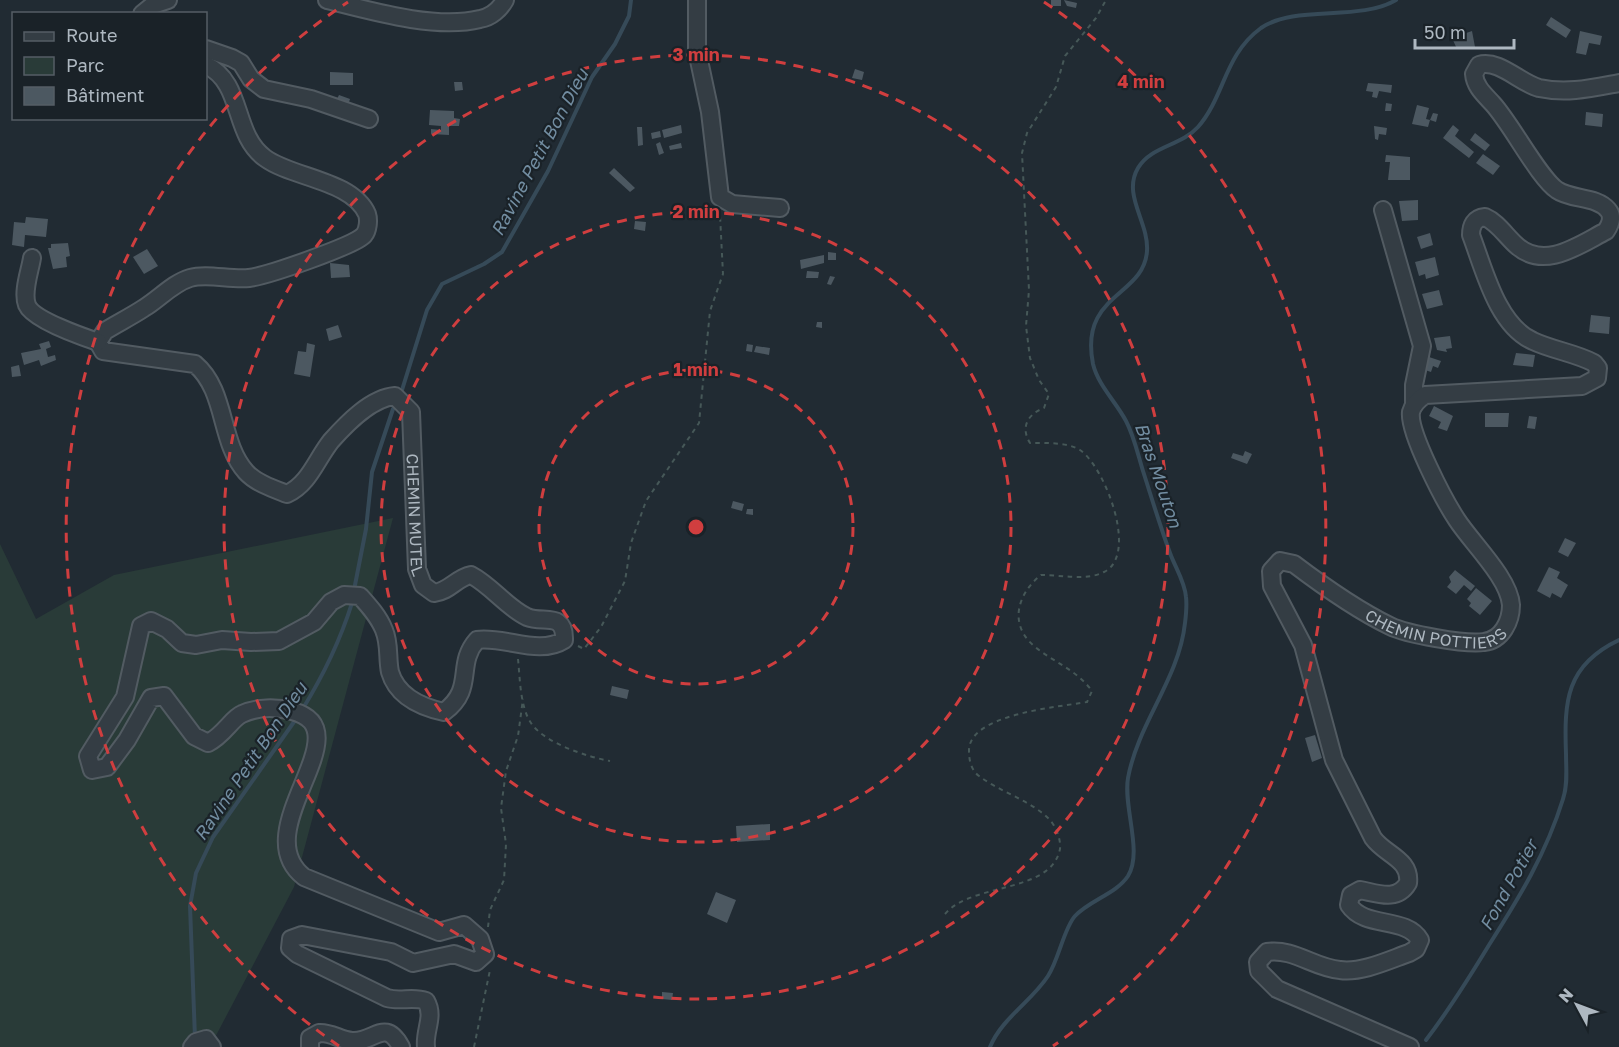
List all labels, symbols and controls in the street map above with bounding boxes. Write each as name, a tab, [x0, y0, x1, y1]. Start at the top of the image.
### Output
legend	[12, 12, 207, 120]
scale bar	[1415, 12, 1514, 50]
text: 50 m	[1424, 21, 1466, 43]
text: Route	[66, 24, 117, 46]
text: 3 min	[672, 43, 720, 65]
text: Parc	[66, 54, 105, 76]
water label: Ravine Petit Bon Dieu	[486, 64, 593, 239]
text: 4 min	[1117, 70, 1165, 92]
text: Bâtiment	[66, 84, 145, 106]
text: 2 min	[672, 200, 720, 222]
text: 1 min	[673, 358, 719, 380]
water label: Bras Mouton	[1131, 420, 1188, 531]
street label: CHEMIN MUTEL	[403, 453, 429, 579]
centre of rings	[686, 517, 706, 537]
street label: CHEMIN POTTIERS	[1362, 605, 1511, 653]
water label: Ravine Petit Bon Dieu	[189, 677, 312, 844]
water label: Fond Potier	[1474, 833, 1543, 934]
north arrow	[1547, 975, 1607, 1035]
text: N	[1554, 984, 1577, 1006]

